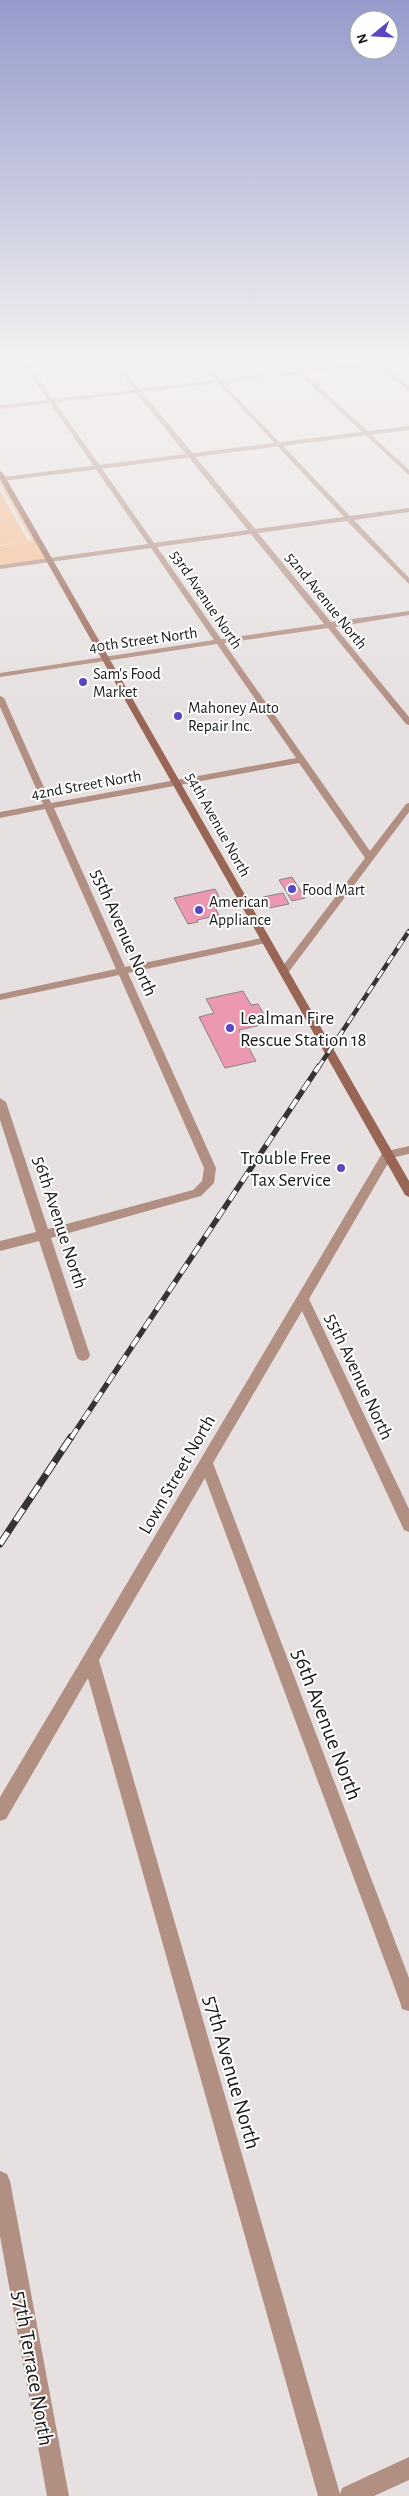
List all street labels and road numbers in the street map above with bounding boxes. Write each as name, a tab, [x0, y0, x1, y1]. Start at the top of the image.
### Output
street label: 53rd Avenue North	[167, 547, 245, 652]
street label: 52nd Avenue North	[282, 549, 370, 652]
street label: 40th Street North	[88, 624, 198, 656]
street label: 42nd Street North	[30, 767, 142, 803]
street label: 54th Avenue North	[183, 770, 253, 879]
street label: 55th Avenue North	[87, 866, 160, 999]
street label: 56th Avenue North	[29, 1154, 90, 1291]
street label: 55th Avenue North	[321, 1310, 396, 1443]
street label: Lown Street North	[136, 1412, 219, 1538]
street label: 56th Avenue North	[288, 1646, 366, 1803]
street label: 57th Avenue North	[200, 1993, 265, 2152]
street label: 57th Terrace North	[9, 2289, 57, 2447]

